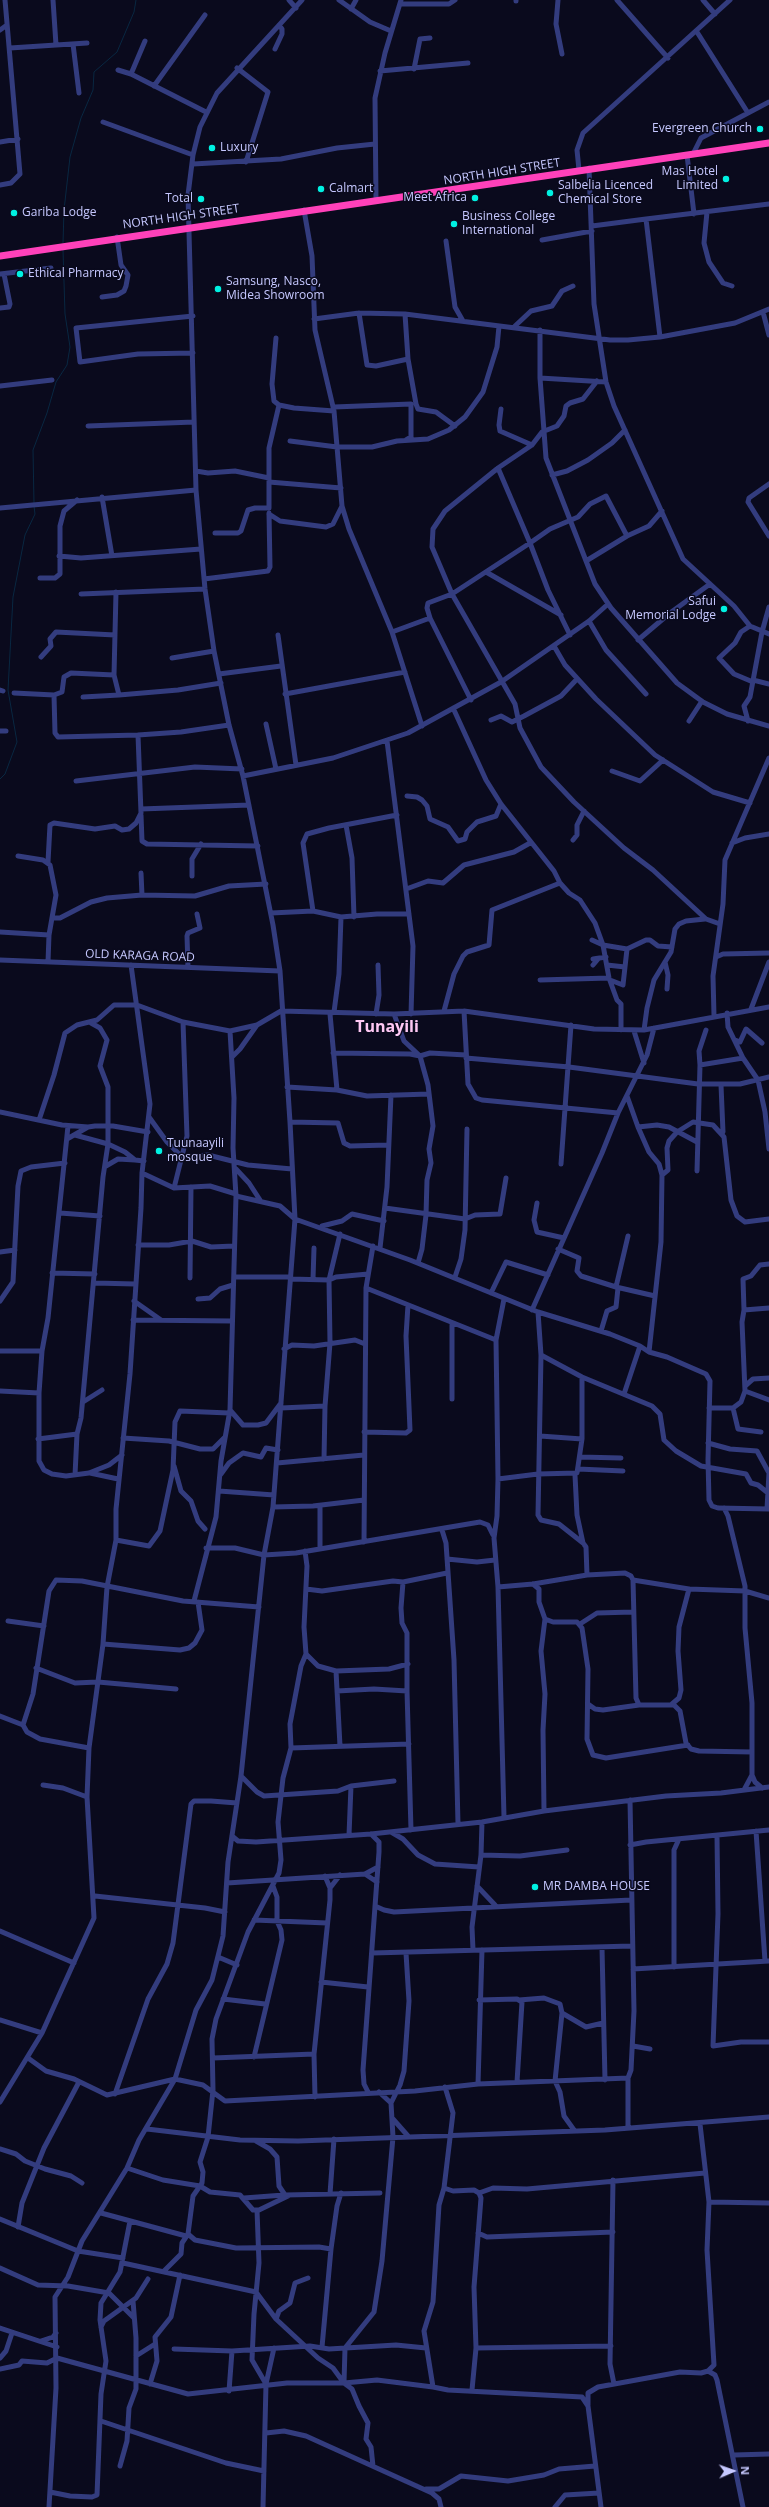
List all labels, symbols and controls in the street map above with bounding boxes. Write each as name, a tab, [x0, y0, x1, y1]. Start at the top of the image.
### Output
place label: Evergreen Church	[652, 122, 752, 136]
marker: Evergreen Church	[755, 124, 765, 134]
place label: Luxury	[220, 141, 258, 155]
marker: Luxury	[207, 143, 217, 153]
street label: NORTH HIGH STREET	[443, 156, 561, 188]
place label: Mas Hotel Limited	[662, 165, 718, 193]
marker: Mas Hotel Limited	[721, 174, 731, 184]
place label: Salbelia Licenced Chemical Store	[558, 179, 653, 207]
place label: Calmart	[329, 182, 373, 196]
marker: Calmart	[316, 184, 326, 194]
marker: Salbelia Licenced Chemical Store	[545, 188, 555, 198]
place label: Meet Africa	[403, 191, 467, 205]
place label: Total	[165, 192, 193, 206]
marker: Meet Africa	[470, 193, 480, 203]
marker: Total	[196, 194, 206, 204]
street label: NORTH HIGH STREET	[122, 202, 240, 232]
place label: Gariba Lodge	[22, 206, 97, 220]
marker: Gariba Lodge	[9, 208, 19, 218]
place label: Business College International	[462, 210, 555, 238]
marker: Business College International	[449, 219, 459, 229]
place label: Ethical Pharmacy	[28, 267, 124, 281]
marker: Ethical Pharmacy	[15, 269, 25, 279]
place label: Samsung, Nasco, Midea Showroom	[226, 275, 325, 303]
marker: Samsung, Nasco, Midea Showroom	[213, 284, 223, 294]
place label: Safui Memorial Lodge	[625, 595, 716, 623]
marker: Safui Memorial Lodge	[719, 604, 729, 614]
street label: OLD KARAGA ROAD	[85, 947, 195, 965]
district label: Tunayili	[355, 1017, 419, 1037]
place label: Tuunaayili mosque	[167, 1137, 224, 1165]
marker: Tuunaayili mosque	[154, 1146, 164, 1156]
place label: MR DAMBA HOUSE	[543, 1880, 650, 1894]
marker: MR DAMBA HOUSE	[530, 1882, 540, 1892]
north arrow	[713, 2451, 753, 2491]
text: N	[738, 2466, 753, 2475]

